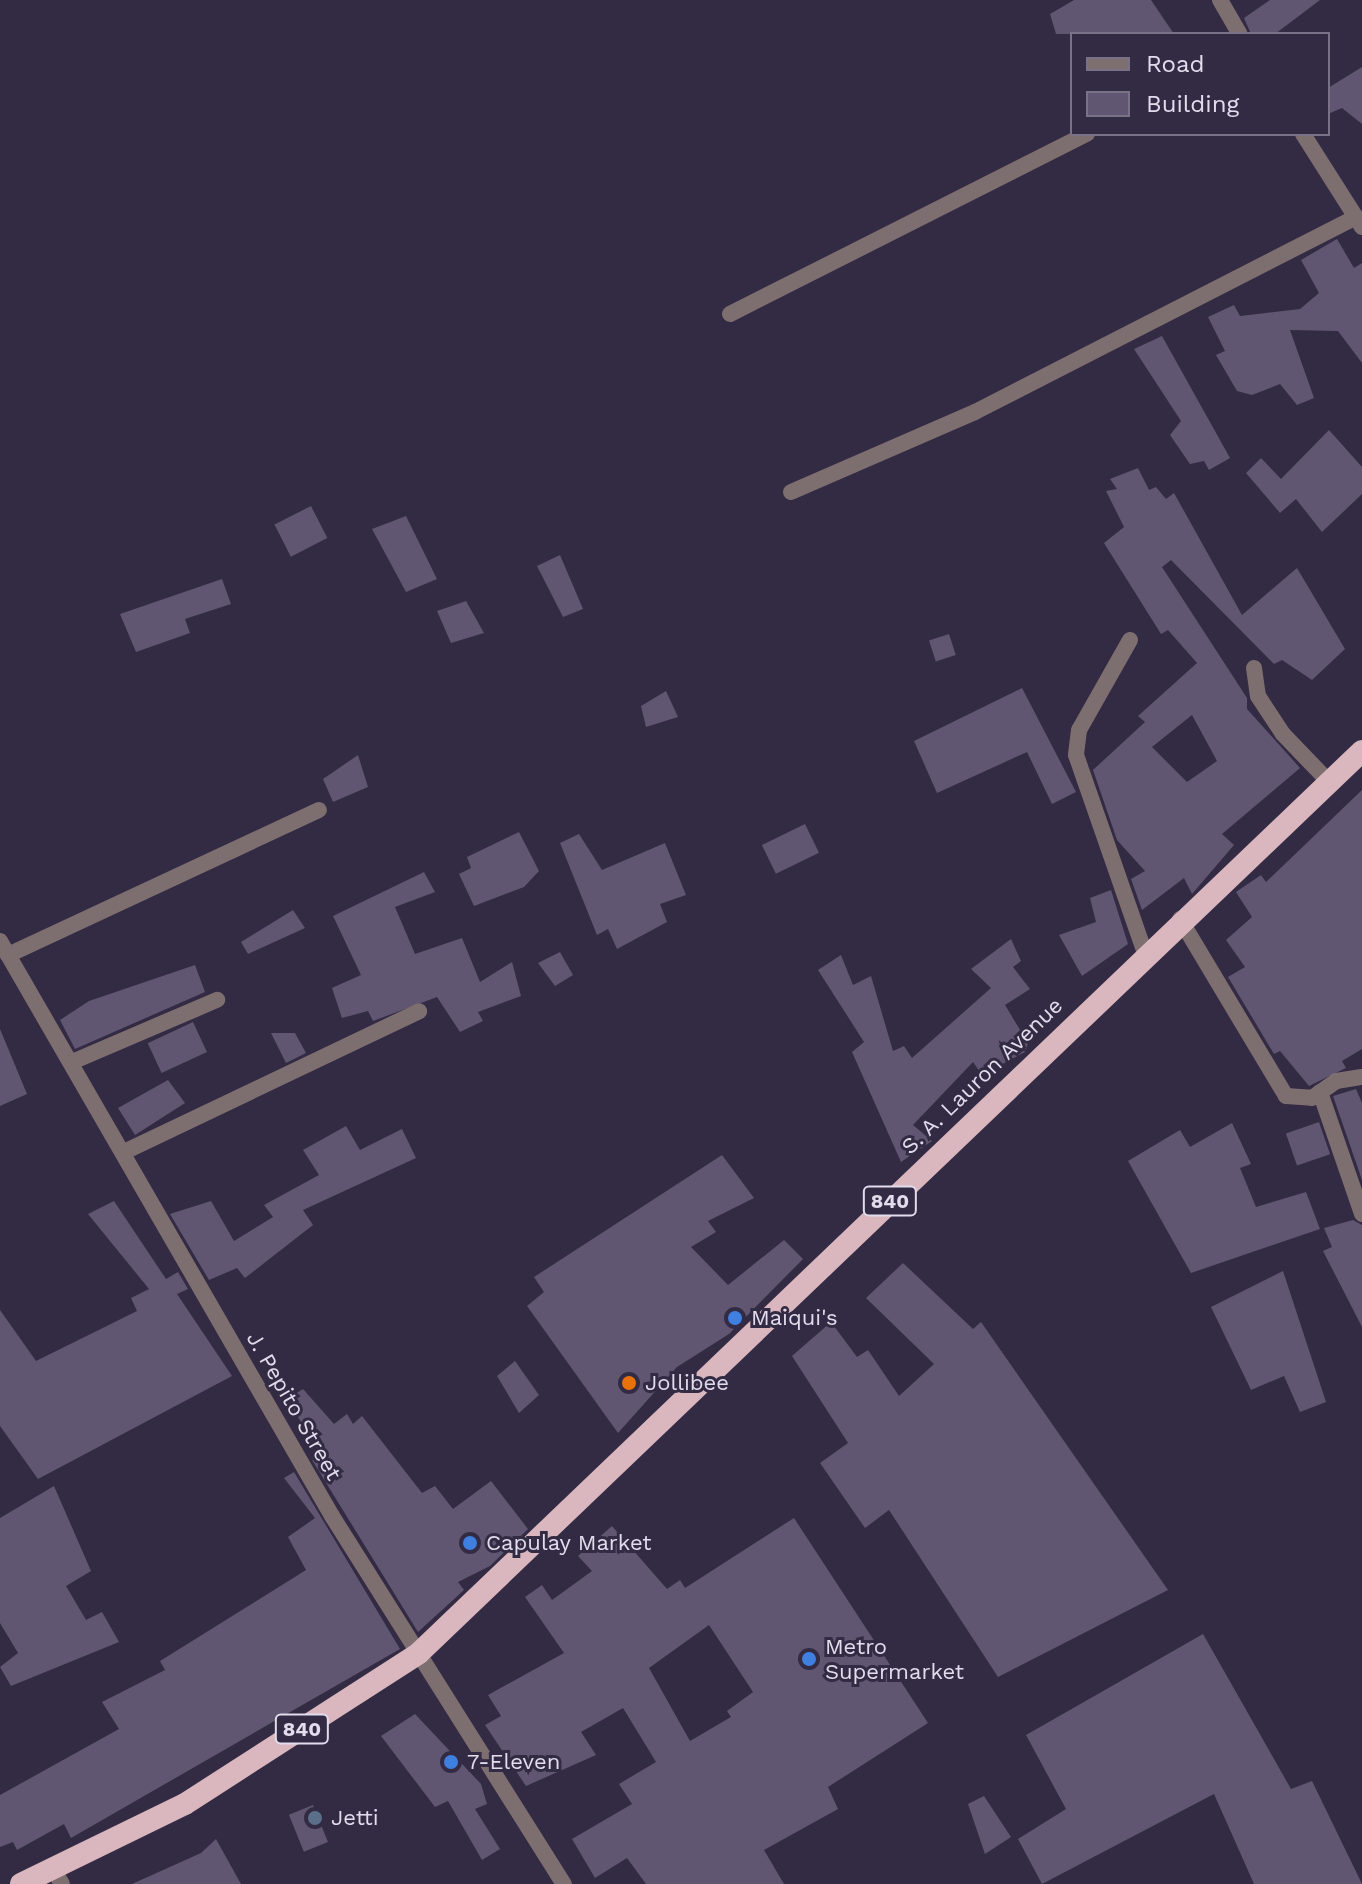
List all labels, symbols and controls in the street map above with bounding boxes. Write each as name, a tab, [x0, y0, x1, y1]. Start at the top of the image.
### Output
legend	[1070, 32, 1330, 136]
text: Road	[1146, 50, 1205, 78]
text: Building	[1146, 90, 1239, 118]
street label: S. A. Lauron Avenue	[895, 992, 1069, 1160]
road number: 840	[862, 1185, 918, 1217]
place label: Maiqui's	[751, 1305, 838, 1331]
marker: Maiqui's	[726, 1309, 744, 1327]
street label: J. Pepito Street	[241, 1327, 347, 1485]
place label: Jollibee	[645, 1370, 729, 1396]
marker: Jollibee	[620, 1374, 638, 1392]
place label: Capulay Market	[486, 1530, 652, 1556]
marker: Capulay Market	[461, 1534, 479, 1552]
place label: Metro Supermarket	[825, 1633, 964, 1684]
marker: Metro Supermarket	[800, 1650, 818, 1668]
road number: 840	[274, 1713, 330, 1745]
place label: 7-Eleven	[467, 1749, 560, 1775]
marker: 7-Eleven	[442, 1753, 460, 1771]
place label: Jetti	[331, 1805, 379, 1831]
marker: Jetti	[306, 1809, 324, 1827]

